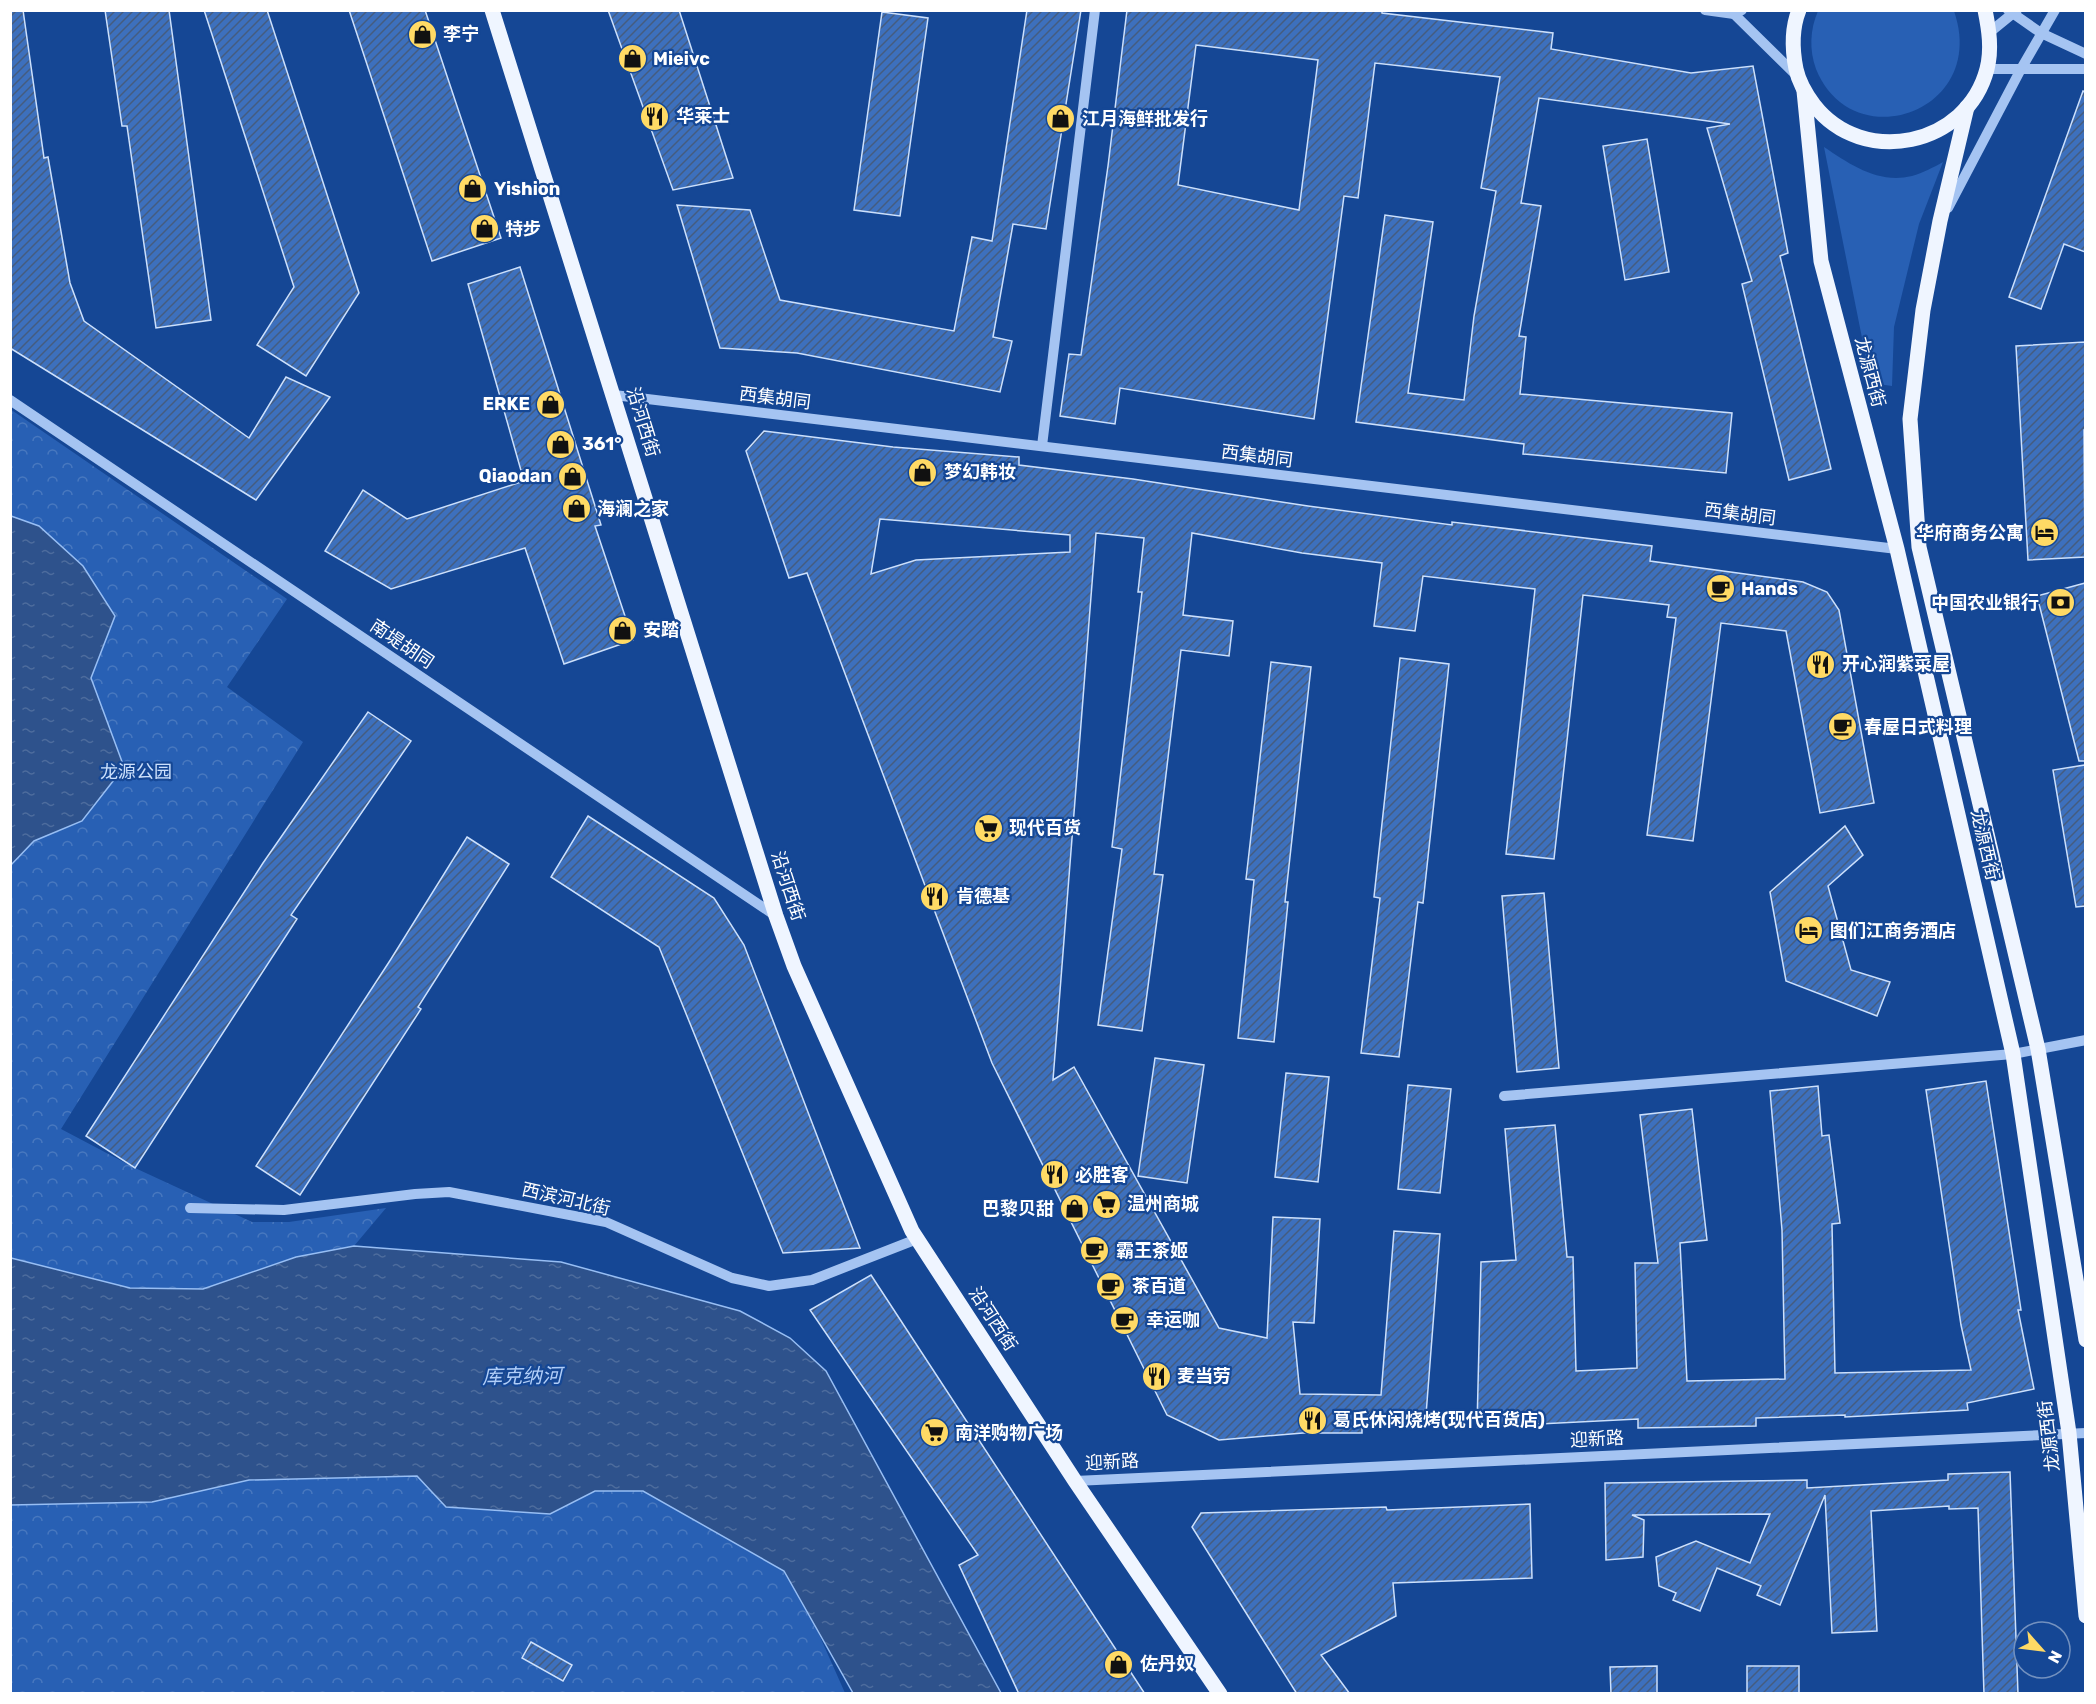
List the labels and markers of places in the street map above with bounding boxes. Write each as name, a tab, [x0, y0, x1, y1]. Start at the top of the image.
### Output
shop icon: 李宁	[406, 18, 438, 50]
place label: 李宁	[443, 23, 479, 45]
shop icon: Mieivc	[616, 43, 648, 75]
place label: Mieivc	[653, 48, 710, 70]
restaurant icon: 华莱士	[639, 100, 671, 132]
shop icon: 江月海鲜批发行	[1045, 103, 1077, 135]
place label: 华莱士	[676, 105, 730, 127]
place label: 江月海鲜批发行	[1082, 108, 1208, 130]
shop icon: Yishion	[457, 173, 489, 205]
place label: Yishion	[494, 178, 560, 200]
shop icon: 特步	[468, 213, 500, 245]
place label: 特步	[505, 218, 541, 240]
shop icon: ERKE	[535, 388, 567, 420]
place label: ERKE	[483, 393, 530, 415]
shop icon: 361°	[545, 428, 577, 460]
place label: 361°	[582, 433, 622, 455]
shop icon: 梦幻韩妆	[907, 456, 939, 488]
shop icon: Qiaodan	[557, 460, 589, 492]
place label: 梦幻韩妆	[944, 461, 1016, 483]
place label: Qiaodan	[479, 465, 552, 487]
shop icon: 海澜之家	[560, 493, 592, 525]
place label: 海澜之家	[597, 498, 669, 520]
hotel icon: 华府商务公寓	[2029, 517, 2061, 549]
place label: 华府商务公寓	[1916, 522, 2024, 544]
cafe icon: Hands	[1704, 573, 1736, 605]
place label: Hands	[1741, 578, 1798, 600]
bank icon: 中国农业银行	[2044, 587, 2076, 619]
place label: 中国农业银行	[1931, 592, 2039, 614]
shop icon: 安踏	[606, 614, 638, 646]
place label: 安踏	[643, 619, 679, 641]
restaurant icon: 开心润紫菜屋	[1805, 648, 1837, 680]
place label: 开心润紫菜屋	[1842, 653, 1950, 675]
cafe icon: 春屋日式料理	[1827, 711, 1859, 743]
place label: 春屋日式料理	[1864, 716, 1972, 738]
supermarket icon: 现代百货	[972, 812, 1004, 844]
place label: 现代百货	[1009, 817, 1081, 839]
restaurant icon: 肯德基	[919, 880, 951, 912]
place label: 肯德基	[956, 885, 1010, 907]
hotel icon: 图们江商务酒店	[1793, 915, 1825, 947]
place label: 图们江商务酒店	[1830, 920, 1956, 942]
restaurant icon: 必胜客	[1038, 1159, 1070, 1191]
place label: 必胜客	[1075, 1164, 1129, 1186]
supermarket icon: 温州商城	[1090, 1188, 1122, 1220]
shop icon: 巴黎贝甜	[1059, 1193, 1091, 1225]
place label: 温州商城	[1127, 1193, 1199, 1215]
place label: 巴黎贝甜	[982, 1198, 1054, 1220]
cafe icon: 霸王茶姬	[1079, 1235, 1111, 1267]
place label: 霸王茶姬	[1116, 1240, 1188, 1262]
cafe icon: 茶百道	[1095, 1270, 1127, 1302]
place label: 茶百道	[1132, 1275, 1186, 1297]
cafe icon: 幸运咖	[1109, 1304, 1141, 1336]
place label: 幸运咖	[1146, 1309, 1200, 1331]
restaurant icon: 麦当劳	[1140, 1360, 1172, 1392]
place label: 麦当劳	[1177, 1365, 1231, 1387]
restaurant icon: 葛氏休闲烧烤(现代百货店)	[1296, 1404, 1328, 1436]
place label: 葛氏休闲烧烤(现代百货店)	[1333, 1409, 1545, 1431]
supermarket icon: 南洋购物广场	[918, 1417, 950, 1449]
place label: 南洋购物广场	[955, 1422, 1063, 1444]
shop icon: 佐丹奴	[1103, 1648, 1135, 1680]
place label: 佐丹奴	[1140, 1653, 1194, 1675]

